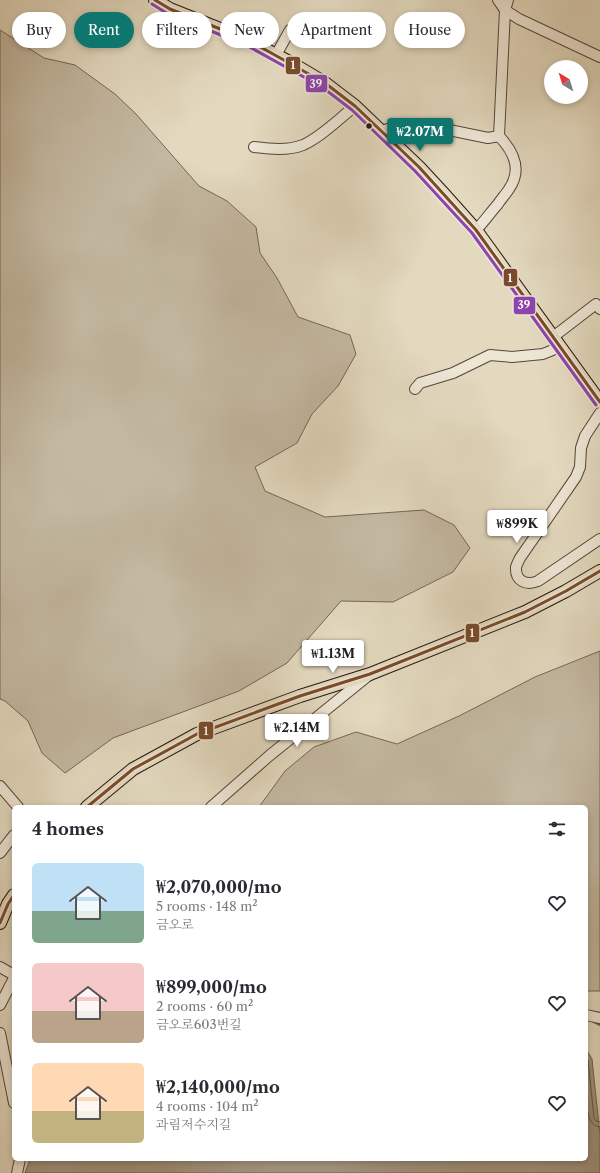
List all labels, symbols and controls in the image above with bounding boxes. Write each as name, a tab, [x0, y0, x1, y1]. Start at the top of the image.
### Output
chip: Buy	[12, 12, 66, 48]
chip: Rent	[74, 12, 134, 48]
chip: Filters	[142, 12, 212, 48]
chip: New	[220, 12, 279, 48]
chip: Apartment	[287, 12, 386, 48]
chip: House	[394, 12, 465, 48]
line badge: 1	[285, 56, 301, 75]
text: 1	[291, 58, 296, 72]
north arrow	[544, 60, 588, 104]
map controls	[544, 60, 588, 104]
line badge: 39	[305, 74, 328, 93]
text: 39	[310, 77, 323, 91]
pin: ₩2.07M	[387, 118, 453, 152]
unlabelled marker	[364, 121, 374, 131]
text: ₩2.07M	[396, 123, 444, 139]
line badge: 1	[503, 268, 518, 287]
text: 1	[508, 271, 513, 285]
line badge: 39	[513, 296, 536, 315]
text: 39	[518, 298, 531, 312]
pin: ₩899K	[489, 510, 545, 544]
text: ₩899K	[496, 515, 538, 531]
line badge: 1	[465, 623, 480, 643]
text: 1	[470, 626, 475, 640]
pin: ₩1.13M	[300, 640, 366, 674]
text: ₩1.13M	[311, 645, 355, 661]
pin: ₩2.14M	[264, 714, 330, 748]
text: ₩2.14M	[274, 719, 320, 735]
line badge: 1	[198, 721, 214, 740]
text: 1	[204, 724, 209, 738]
icon: filters	[546, 818, 568, 840]
text: 4 homes	[32, 819, 104, 839]
text: ₩2,070,000/mo	[156, 877, 282, 897]
icon: home	[64, 879, 112, 927]
icon: heart	[546, 892, 568, 914]
text: 5 rooms · 148 m²	[156, 898, 258, 914]
text: 금오로	[156, 916, 194, 932]
text: ₩899,000/mo	[156, 977, 267, 997]
icon: home	[64, 979, 112, 1027]
icon: heart	[546, 992, 568, 1014]
text: 2 rooms · 60 m²	[156, 998, 253, 1014]
text: 금오로603번길	[156, 1016, 242, 1032]
text: ₩2,140,000/mo	[156, 1077, 280, 1097]
icon: home	[64, 1079, 112, 1127]
icon: heart	[546, 1092, 568, 1114]
text: 4 rooms · 104 m²	[156, 1098, 259, 1114]
text: 과림저수지길	[156, 1116, 231, 1132]

